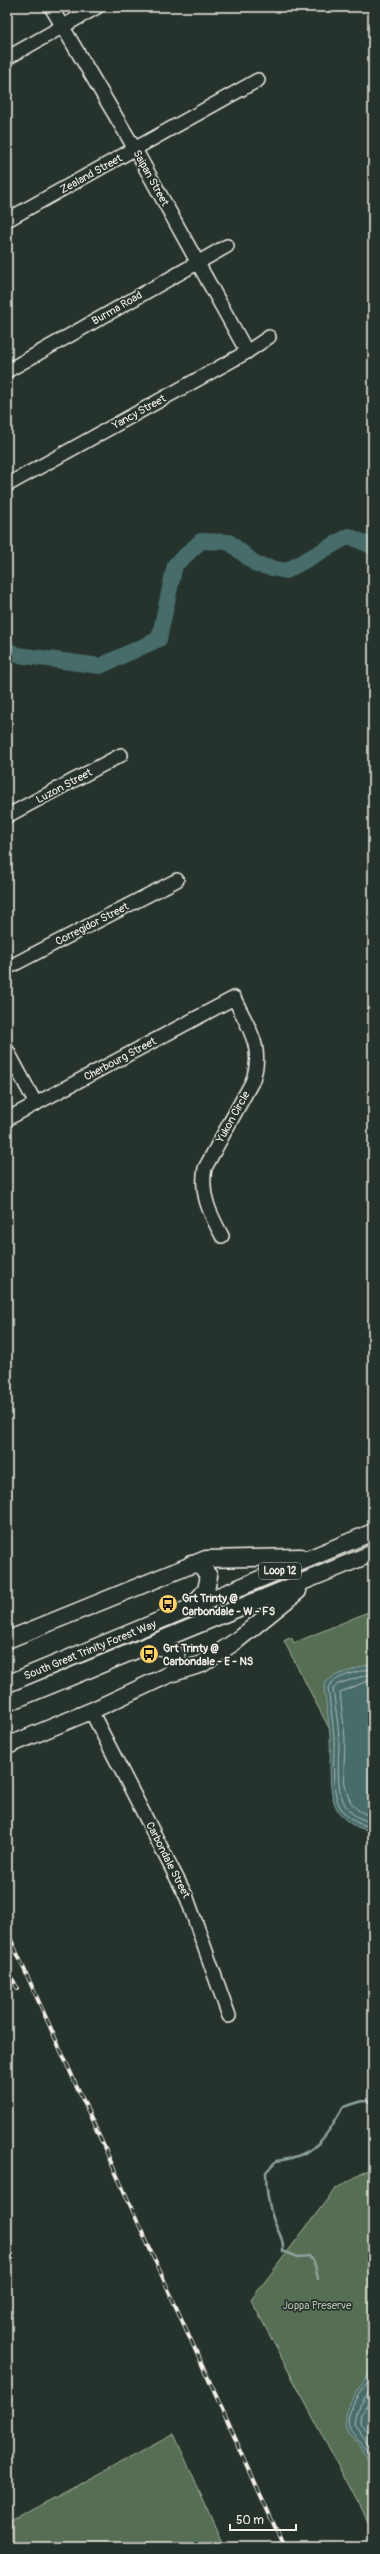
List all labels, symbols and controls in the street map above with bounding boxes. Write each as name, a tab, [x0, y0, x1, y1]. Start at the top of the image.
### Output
street label: Saipan Street	[130, 148, 172, 209]
street label: Zealand Street	[58, 151, 125, 196]
street label: Burma Road	[90, 288, 144, 328]
street label: Yancy Street	[109, 392, 169, 433]
street label: Luzon Street	[34, 766, 95, 806]
street label: Corregidor Street	[53, 900, 131, 948]
street label: Cherbourg Street	[82, 1034, 159, 1083]
street label: Yukon Circle	[213, 1088, 253, 1146]
road number: Loop 12	[259, 1563, 301, 1579]
place label: Grt Trinty @ Carbondale - W - FS	[182, 1592, 276, 1618]
bus stop icon: Grt Trinty @ Carbondale - W - FS	[157, 1593, 179, 1615]
street label: South Great Trinity Forest Way	[22, 1617, 158, 1682]
place label: Grt Trinty @ Carbondale - E - NS	[163, 1642, 254, 1668]
bus stop icon: Grt Trinty @ Carbondale - E - NS	[138, 1643, 160, 1665]
street label: Carbondale Street	[143, 1820, 193, 1901]
park label: Joppa Preserve	[283, 2299, 352, 2312]
scale bar	[230, 2506, 296, 2532]
text: 50 m	[236, 2513, 264, 2528]

